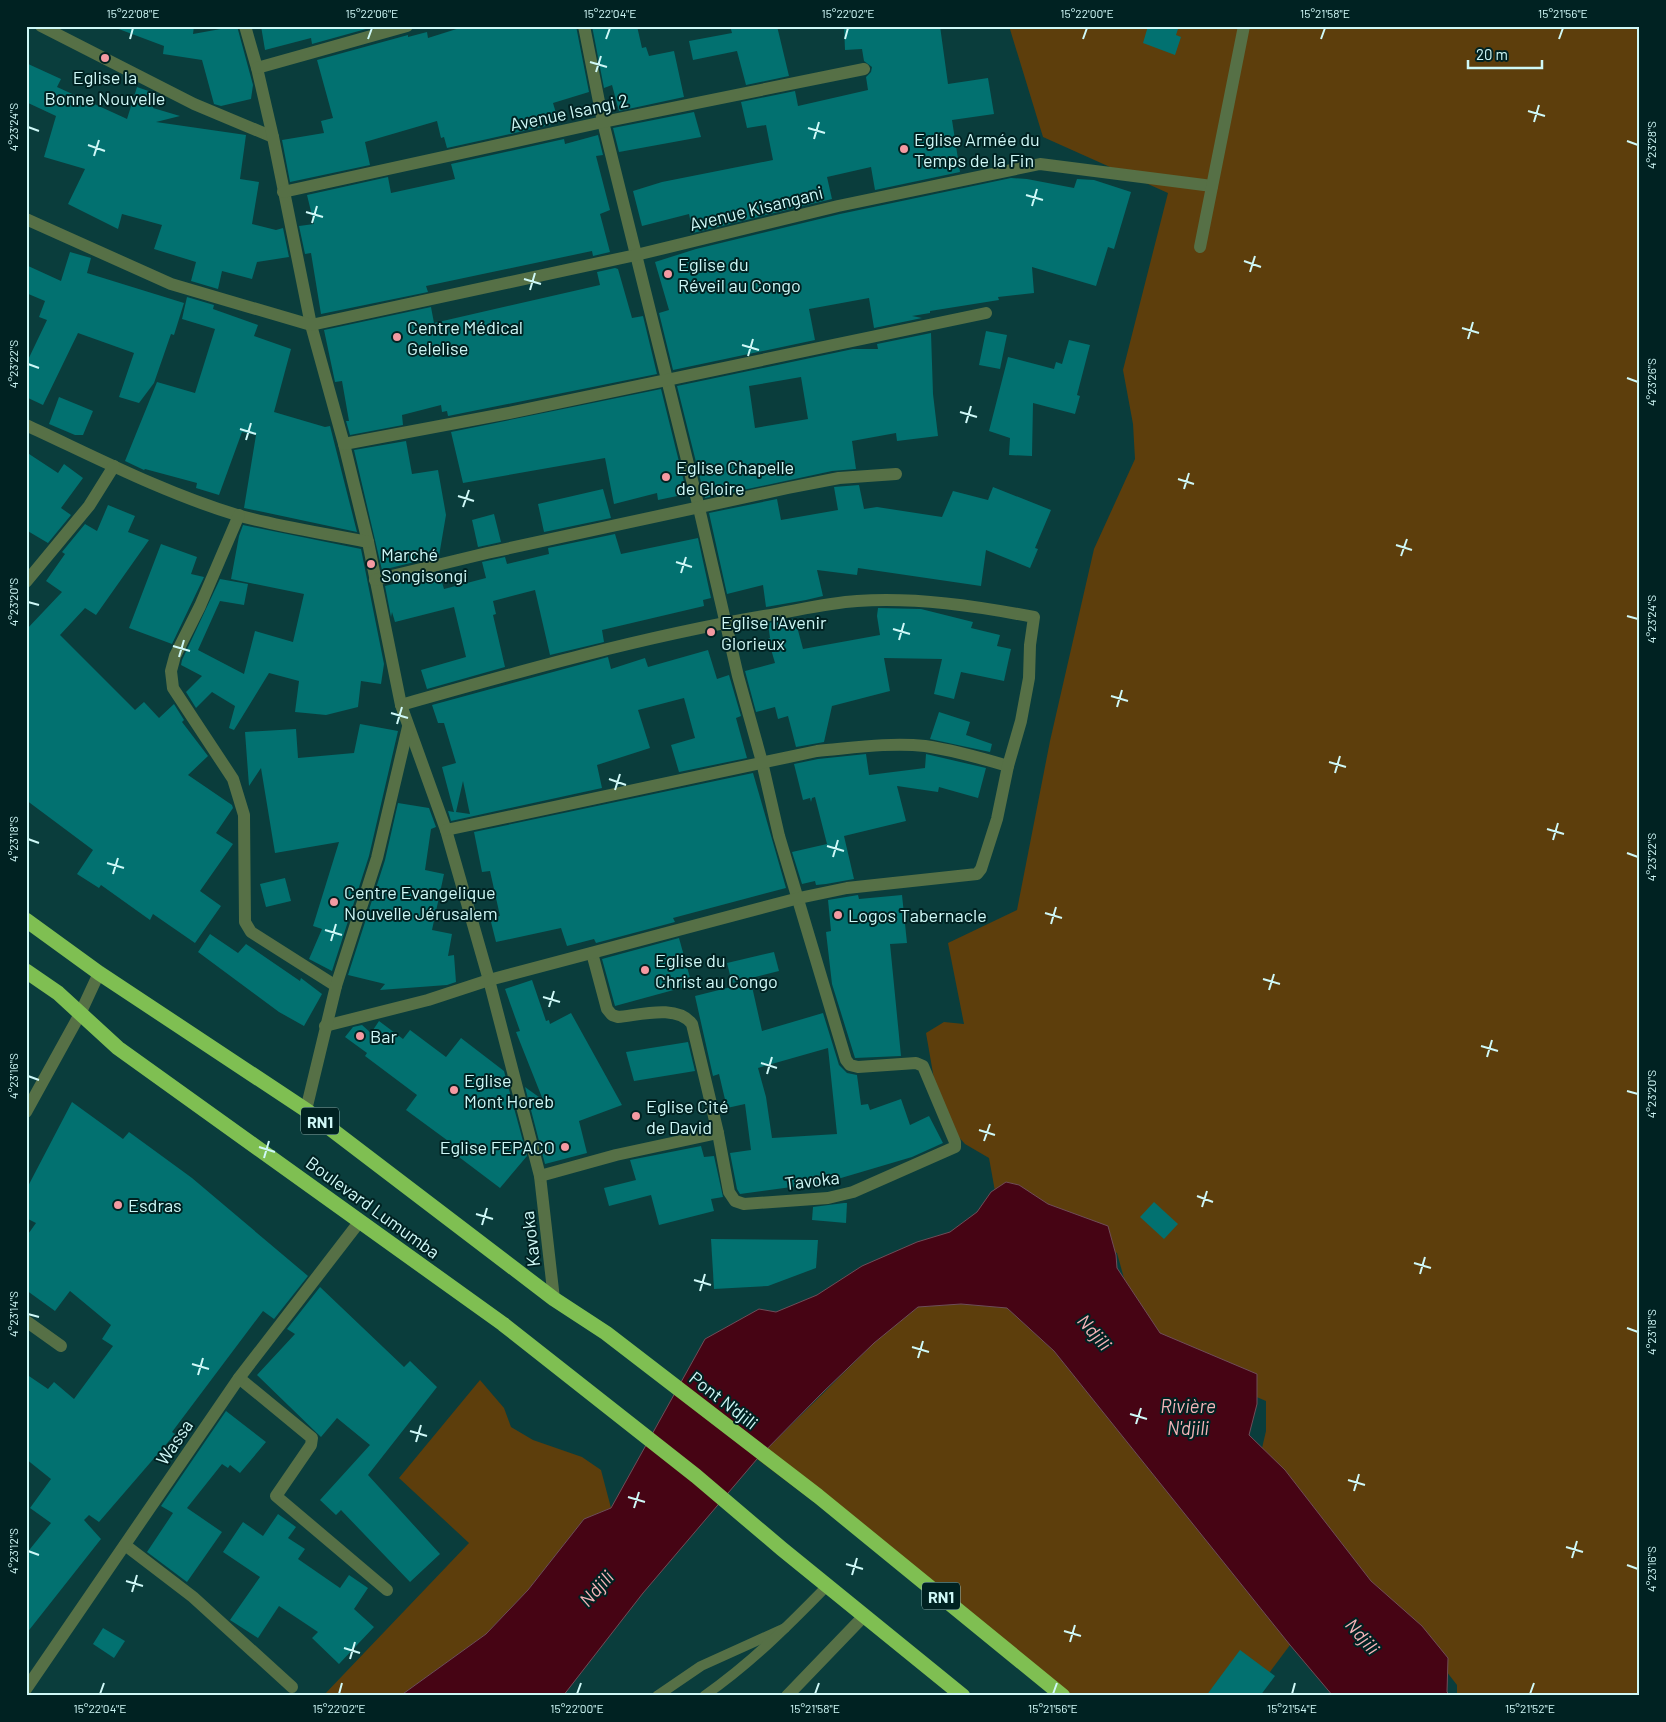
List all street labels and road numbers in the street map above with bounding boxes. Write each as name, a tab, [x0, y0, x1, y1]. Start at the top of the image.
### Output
street label: Avenue Isangi 2	[508, 89, 630, 135]
street label: Avenue Kisangani	[687, 181, 825, 235]
road number: RN1	[301, 1108, 339, 1134]
street label: Boulevard Lumumba	[302, 1151, 444, 1263]
street label: Tavoka	[783, 1166, 841, 1194]
street label: Kavoka	[516, 1210, 544, 1268]
street label: Pont N'djili	[685, 1366, 763, 1434]
street label: Wassa	[151, 1415, 197, 1469]
road number: RN1	[922, 1582, 960, 1610]

